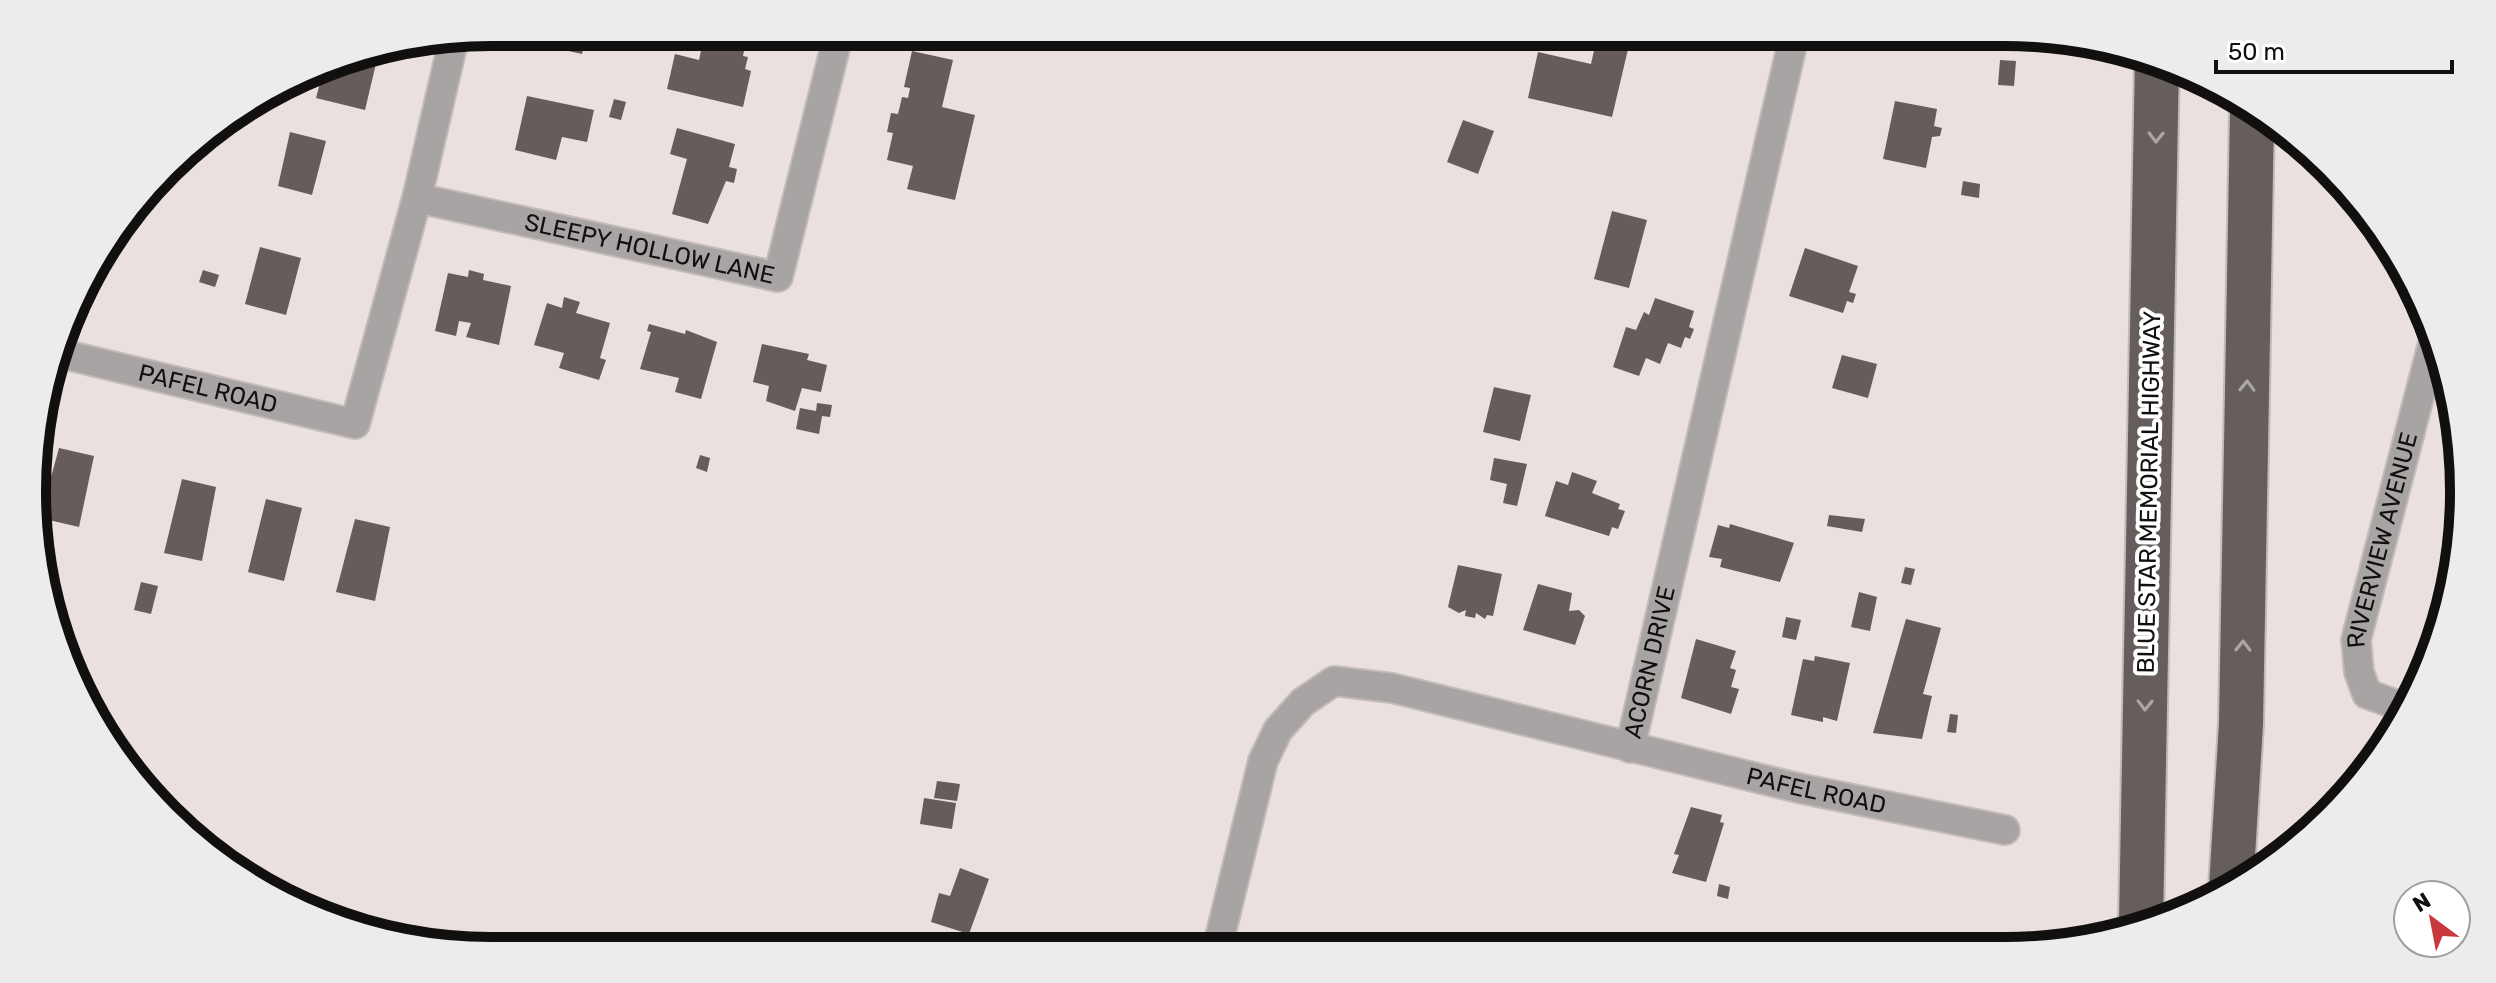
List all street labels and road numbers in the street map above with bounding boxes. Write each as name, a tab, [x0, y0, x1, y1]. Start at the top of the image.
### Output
street label: SLEEPY HOLLOW LANE	[522, 208, 777, 290]
street label: BLUE STAR MEMORIAL HIGHWAY	[2132, 310, 2166, 674]
street label: PAFEL ROAD	[135, 359, 280, 419]
street label: RIVERVIEW AVENUE	[2341, 429, 2423, 649]
street label: ACORN DRIVE	[1619, 583, 1681, 741]
street label: PAFEL ROAD	[1744, 762, 1889, 820]

